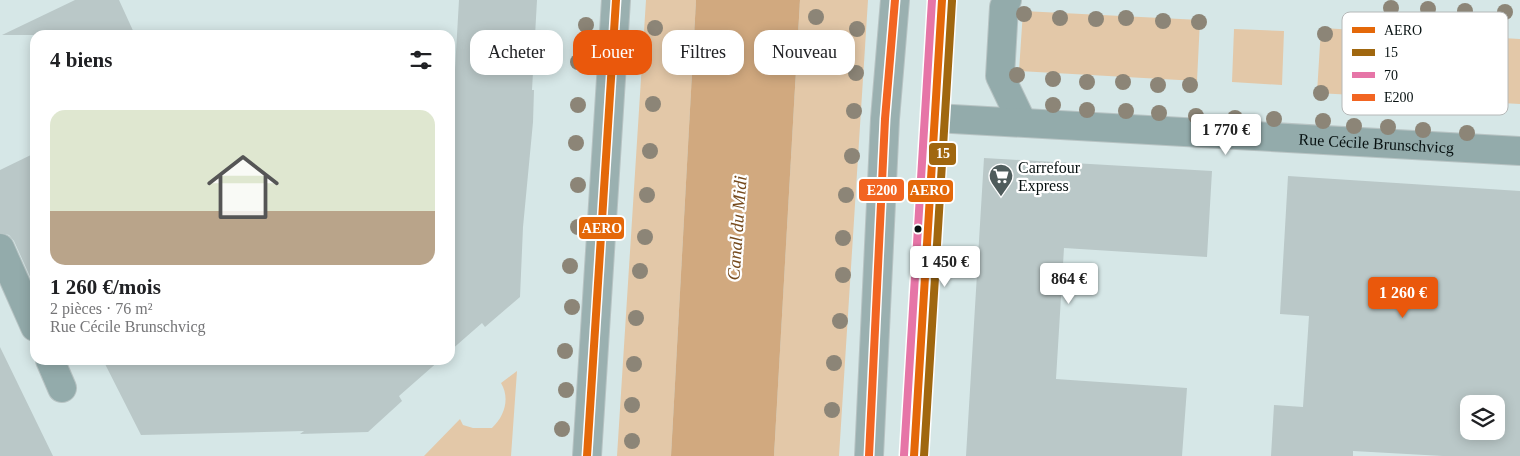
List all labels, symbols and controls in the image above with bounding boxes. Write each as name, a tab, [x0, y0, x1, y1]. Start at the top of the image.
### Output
legend	[1342, 12, 1508, 115]
text: AERO	[1384, 23, 1422, 38]
chip: Acheter	[470, 30, 563, 75]
chip: Louer	[573, 30, 652, 75]
chip: Filtres	[662, 30, 744, 75]
chip: Nouveau	[754, 30, 855, 75]
text: 15	[1384, 45, 1398, 60]
icon: filters	[407, 46, 435, 74]
text: 4 biens	[50, 48, 112, 72]
text: 70	[1384, 68, 1398, 83]
text: E200	[1384, 90, 1414, 105]
pin: 1 770 €	[1180, 114, 1272, 156]
text: 1 770 €	[1202, 121, 1250, 138]
street label: Rue Cécile Brunschvicg	[1298, 131, 1454, 157]
icon: home	[198, 142, 288, 232]
line badge: 15	[928, 142, 957, 166]
text: 15	[936, 146, 950, 161]
place label: Carrefour Express	[1018, 159, 1081, 195]
supermarket icon: Carrefour Express	[988, 163, 1014, 197]
water label: Canal du Midi	[723, 175, 751, 281]
line badge: E200	[858, 178, 905, 202]
line badge: AERO	[907, 179, 954, 203]
text: E200	[867, 183, 897, 198]
text: AERO	[910, 183, 950, 198]
line badge: AERO	[578, 216, 625, 240]
text: AERO	[582, 221, 622, 236]
unlabelled marker	[913, 224, 923, 234]
pin: 1 450 €	[899, 246, 991, 288]
text: 1 450 €	[921, 253, 969, 270]
pin: 864 €	[1034, 262, 1104, 305]
text: 864 €	[1051, 270, 1087, 287]
text: 1 260 €/mois	[50, 275, 161, 299]
pin: 1 260 €	[1357, 276, 1449, 319]
text: 1 260 €	[1379, 284, 1427, 301]
text: 2 pièces · 76 m²	[50, 300, 153, 317]
text: Rue Cécile Brunschvicg	[50, 318, 206, 335]
map controls	[1460, 395, 1505, 440]
button: layers	[1460, 395, 1505, 440]

